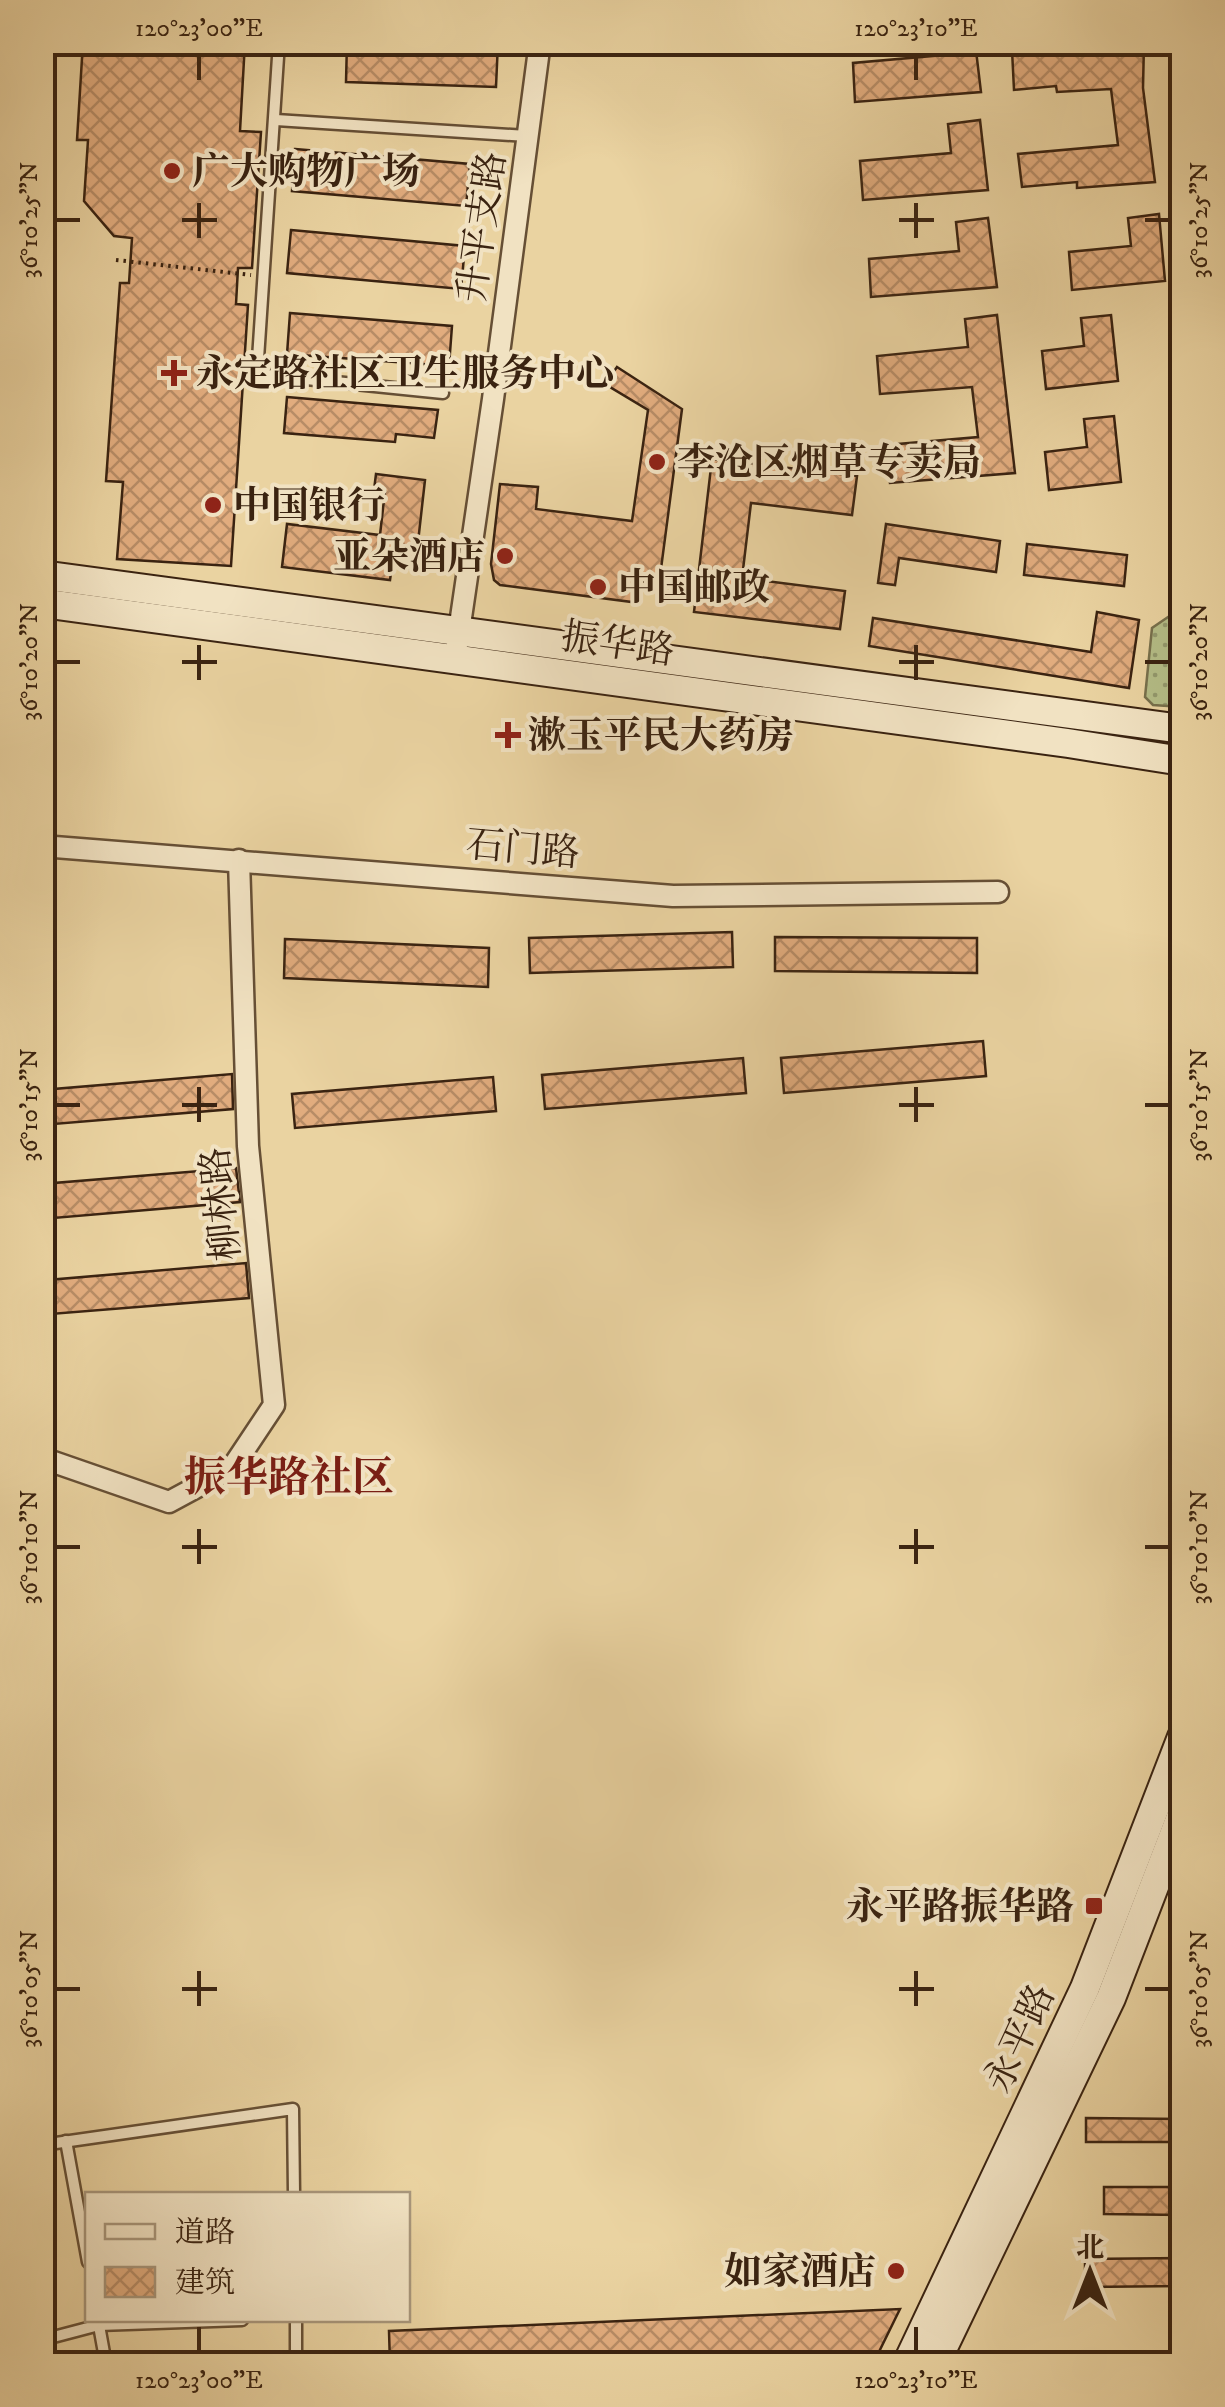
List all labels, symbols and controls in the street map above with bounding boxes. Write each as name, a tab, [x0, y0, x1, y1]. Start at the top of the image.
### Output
text: 120°23'00"E	[135, 13, 263, 44]
text: 120°23'10"E	[854, 13, 978, 44]
place label: 广大购物广场	[192, 149, 420, 197]
street label: 升平支路	[449, 149, 517, 306]
marker: 广大购物广场	[161, 160, 183, 182]
text: 36°10'25"N	[14, 162, 45, 278]
text: 36°10'25"N	[1184, 162, 1215, 278]
place label: 永定路社区卫生服务中心	[196, 351, 614, 399]
marker: 永定路社区卫生服务中心	[161, 360, 187, 386]
place label: 李沧区烟草专卖局	[677, 440, 981, 488]
marker: 李沧区烟草专卖局	[646, 451, 668, 473]
place label: 中国银行	[233, 483, 385, 531]
marker: 中国银行	[202, 494, 224, 516]
place label: 亚朵酒店	[333, 534, 485, 582]
marker: 亚朵酒店	[494, 545, 516, 567]
place label: 中国邮政	[618, 565, 770, 613]
marker: 中国邮政	[587, 576, 609, 598]
text: 36°10'20"N	[14, 603, 45, 721]
text: 36°10'20"N	[1184, 603, 1215, 721]
street label: 振华路	[558, 613, 678, 677]
place label: 漱玉平民大药房	[528, 713, 794, 761]
marker: 漱玉平民大药房	[497, 724, 519, 746]
street label: 石门路	[464, 821, 582, 879]
text: 36°10'15"N	[14, 1048, 45, 1162]
text: 36°10'15"N	[1184, 1048, 1215, 1162]
street label: 柳林路	[192, 1145, 252, 1263]
district label: 振华路社区	[184, 1453, 394, 1505]
text: 36°10'10"N	[14, 1490, 45, 1604]
text: 36°10'10"N	[1184, 1490, 1215, 1604]
place label: 永平路振华路	[846, 1884, 1074, 1932]
marker: 永平路振华路	[1083, 1895, 1105, 1917]
text: 36°10'05"N	[14, 1930, 45, 2048]
text: 36°10'05"N	[1184, 1930, 1215, 2048]
street label: 永平路	[975, 1977, 1067, 2101]
legend	[85, 2192, 410, 2322]
text: 道路	[175, 2215, 235, 2252]
north arrow	[1040, 2222, 1140, 2322]
text: 北	[1076, 2231, 1104, 2266]
place label: 如家酒店	[724, 2249, 876, 2297]
marker: 如家酒店	[885, 2260, 907, 2282]
text: 建筑	[175, 2265, 235, 2302]
text: 120°23'00"E	[135, 2365, 263, 2396]
text: 120°23'10"E	[854, 2365, 978, 2396]

